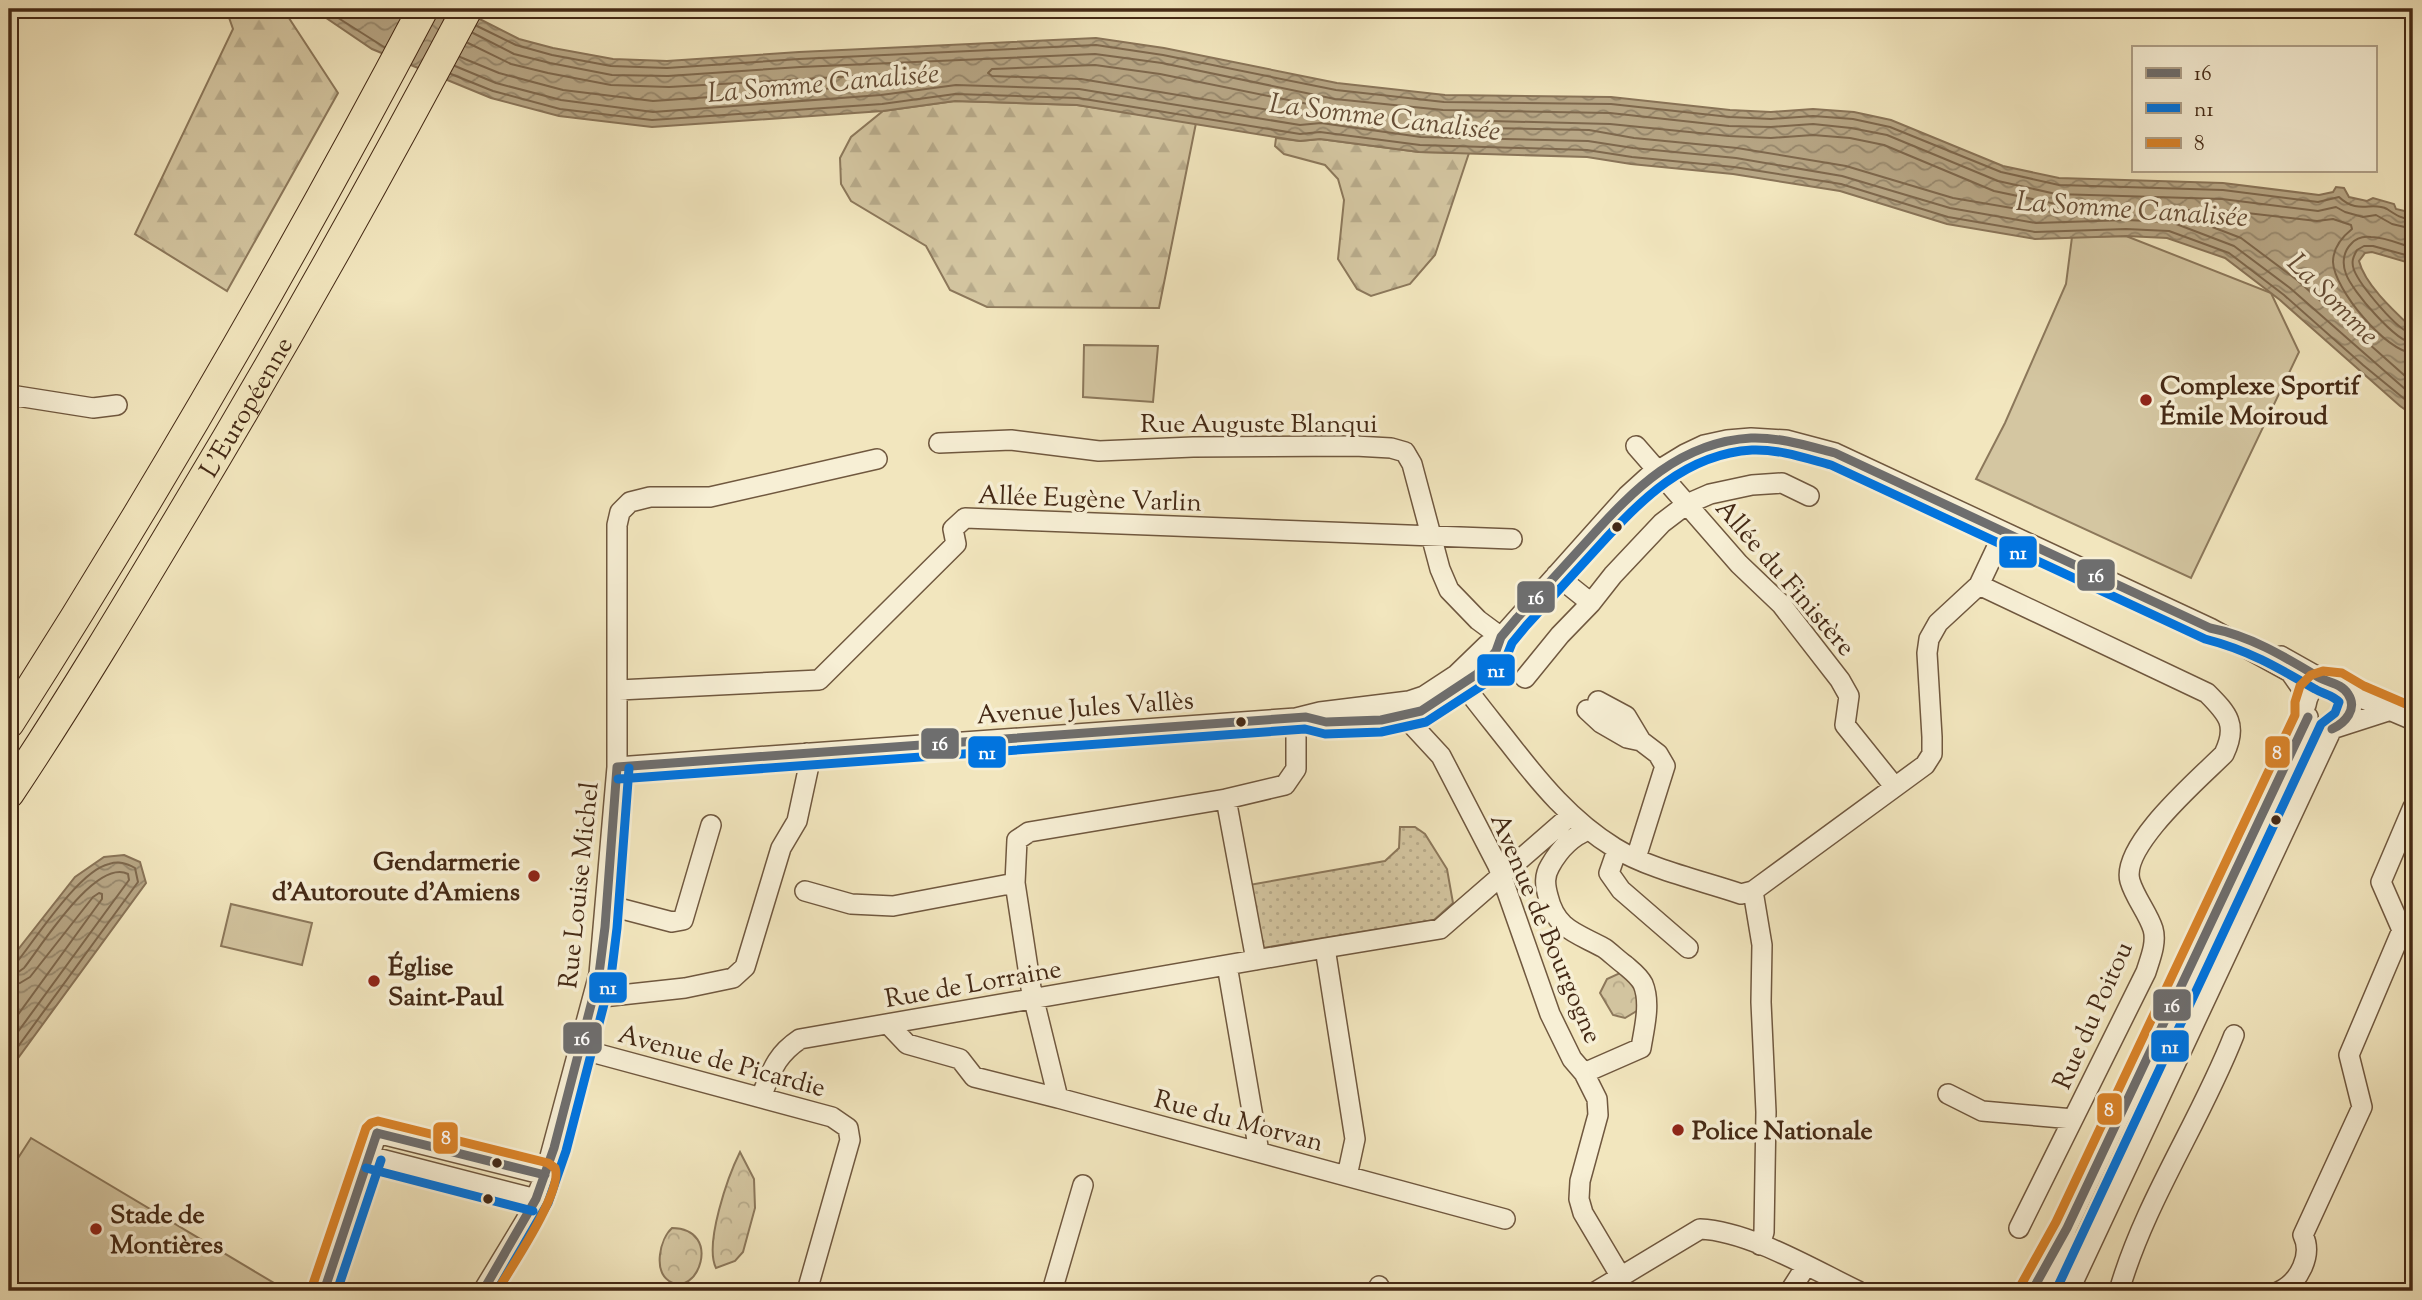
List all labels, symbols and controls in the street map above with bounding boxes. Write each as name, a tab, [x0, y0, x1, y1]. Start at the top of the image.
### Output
legend	[2132, 46, 2376, 172]
water label: La Somme Canalisée	[706, 55, 941, 115]
text: 16	[2194, 60, 2212, 90]
water label: La Somme Canalisée	[1267, 85, 1503, 153]
text: n1	[2194, 96, 2214, 126]
text: 8	[2194, 130, 2205, 160]
water label: La Somme Canalisée	[2014, 183, 2249, 239]
water label: La Somme	[2277, 245, 2387, 355]
street label: L'Européenne	[192, 331, 303, 485]
place label: Complexe Sportif Émile Moiroud	[2160, 369, 2362, 436]
marker: Complexe Sportif Émile Moiroud	[2138, 392, 2154, 408]
street label: Rue Auguste Blanqui	[1140, 407, 1378, 444]
street label: Allée Eugène Varlin	[977, 478, 1202, 523]
street label: Allée du Finistère	[1705, 492, 1863, 665]
unlabelled marker	[1610, 520, 1624, 534]
line badge: n1	[1998, 535, 2038, 569]
text: n1	[2009, 541, 2027, 568]
line badge: 16	[2076, 558, 2116, 592]
text: 16	[2088, 564, 2104, 591]
line badge: 16	[1516, 580, 1556, 614]
text: 16	[1528, 586, 1544, 613]
line badge: n1	[1476, 653, 1516, 687]
text: n1	[1487, 659, 1505, 686]
street label: Avenue Jules Vallès	[975, 683, 1195, 736]
unlabelled marker	[1234, 715, 1248, 729]
line badge: 16	[920, 727, 960, 760]
text: 16	[932, 732, 948, 759]
line badge: n1	[967, 735, 1007, 769]
line badge: 8	[2264, 735, 2291, 769]
text: n1	[978, 741, 996, 768]
text: 8	[2272, 741, 2282, 768]
street label: Rue Louise Michel	[551, 780, 610, 990]
street label: Avenue de Bourgogne	[1480, 808, 1610, 1050]
unlabelled marker	[2269, 813, 2283, 827]
place label: Gendarmerie d'Autoroute d'Amiens	[272, 845, 520, 912]
marker: Gendarmerie d'Autoroute d'Amiens	[526, 868, 542, 884]
street label: Rue du Poitou	[2045, 936, 2143, 1096]
place label: Église Saint-Paul	[388, 950, 505, 1017]
street label: Rue de Lorraine	[882, 952, 1065, 1019]
line badge: n1	[588, 971, 628, 1004]
marker: Église Saint-Paul	[366, 973, 382, 989]
text: n1	[599, 976, 617, 1003]
line badge: 16	[2152, 988, 2192, 1022]
text: 16	[2164, 994, 2180, 1021]
street label: Avenue de Picardie	[614, 1017, 829, 1108]
line badge: 16	[562, 1021, 603, 1055]
text: 16	[574, 1027, 590, 1054]
line badge: n1	[2150, 1029, 2190, 1063]
text: n1	[2161, 1035, 2179, 1062]
street label: Rue du Morvan	[1150, 1082, 1327, 1163]
line badge: 8	[2096, 1092, 2123, 1126]
text: 8	[2104, 1098, 2114, 1125]
place label: Police Nationale	[1692, 1114, 1873, 1151]
line badge: 8	[432, 1121, 459, 1155]
marker: Police Nationale	[1670, 1122, 1686, 1138]
text: 8	[441, 1126, 451, 1153]
unlabelled marker	[490, 1156, 504, 1170]
unlabelled marker	[481, 1192, 495, 1206]
place label: Stade de Montières	[110, 1198, 223, 1265]
marker: Stade de Montières	[88, 1221, 104, 1237]

